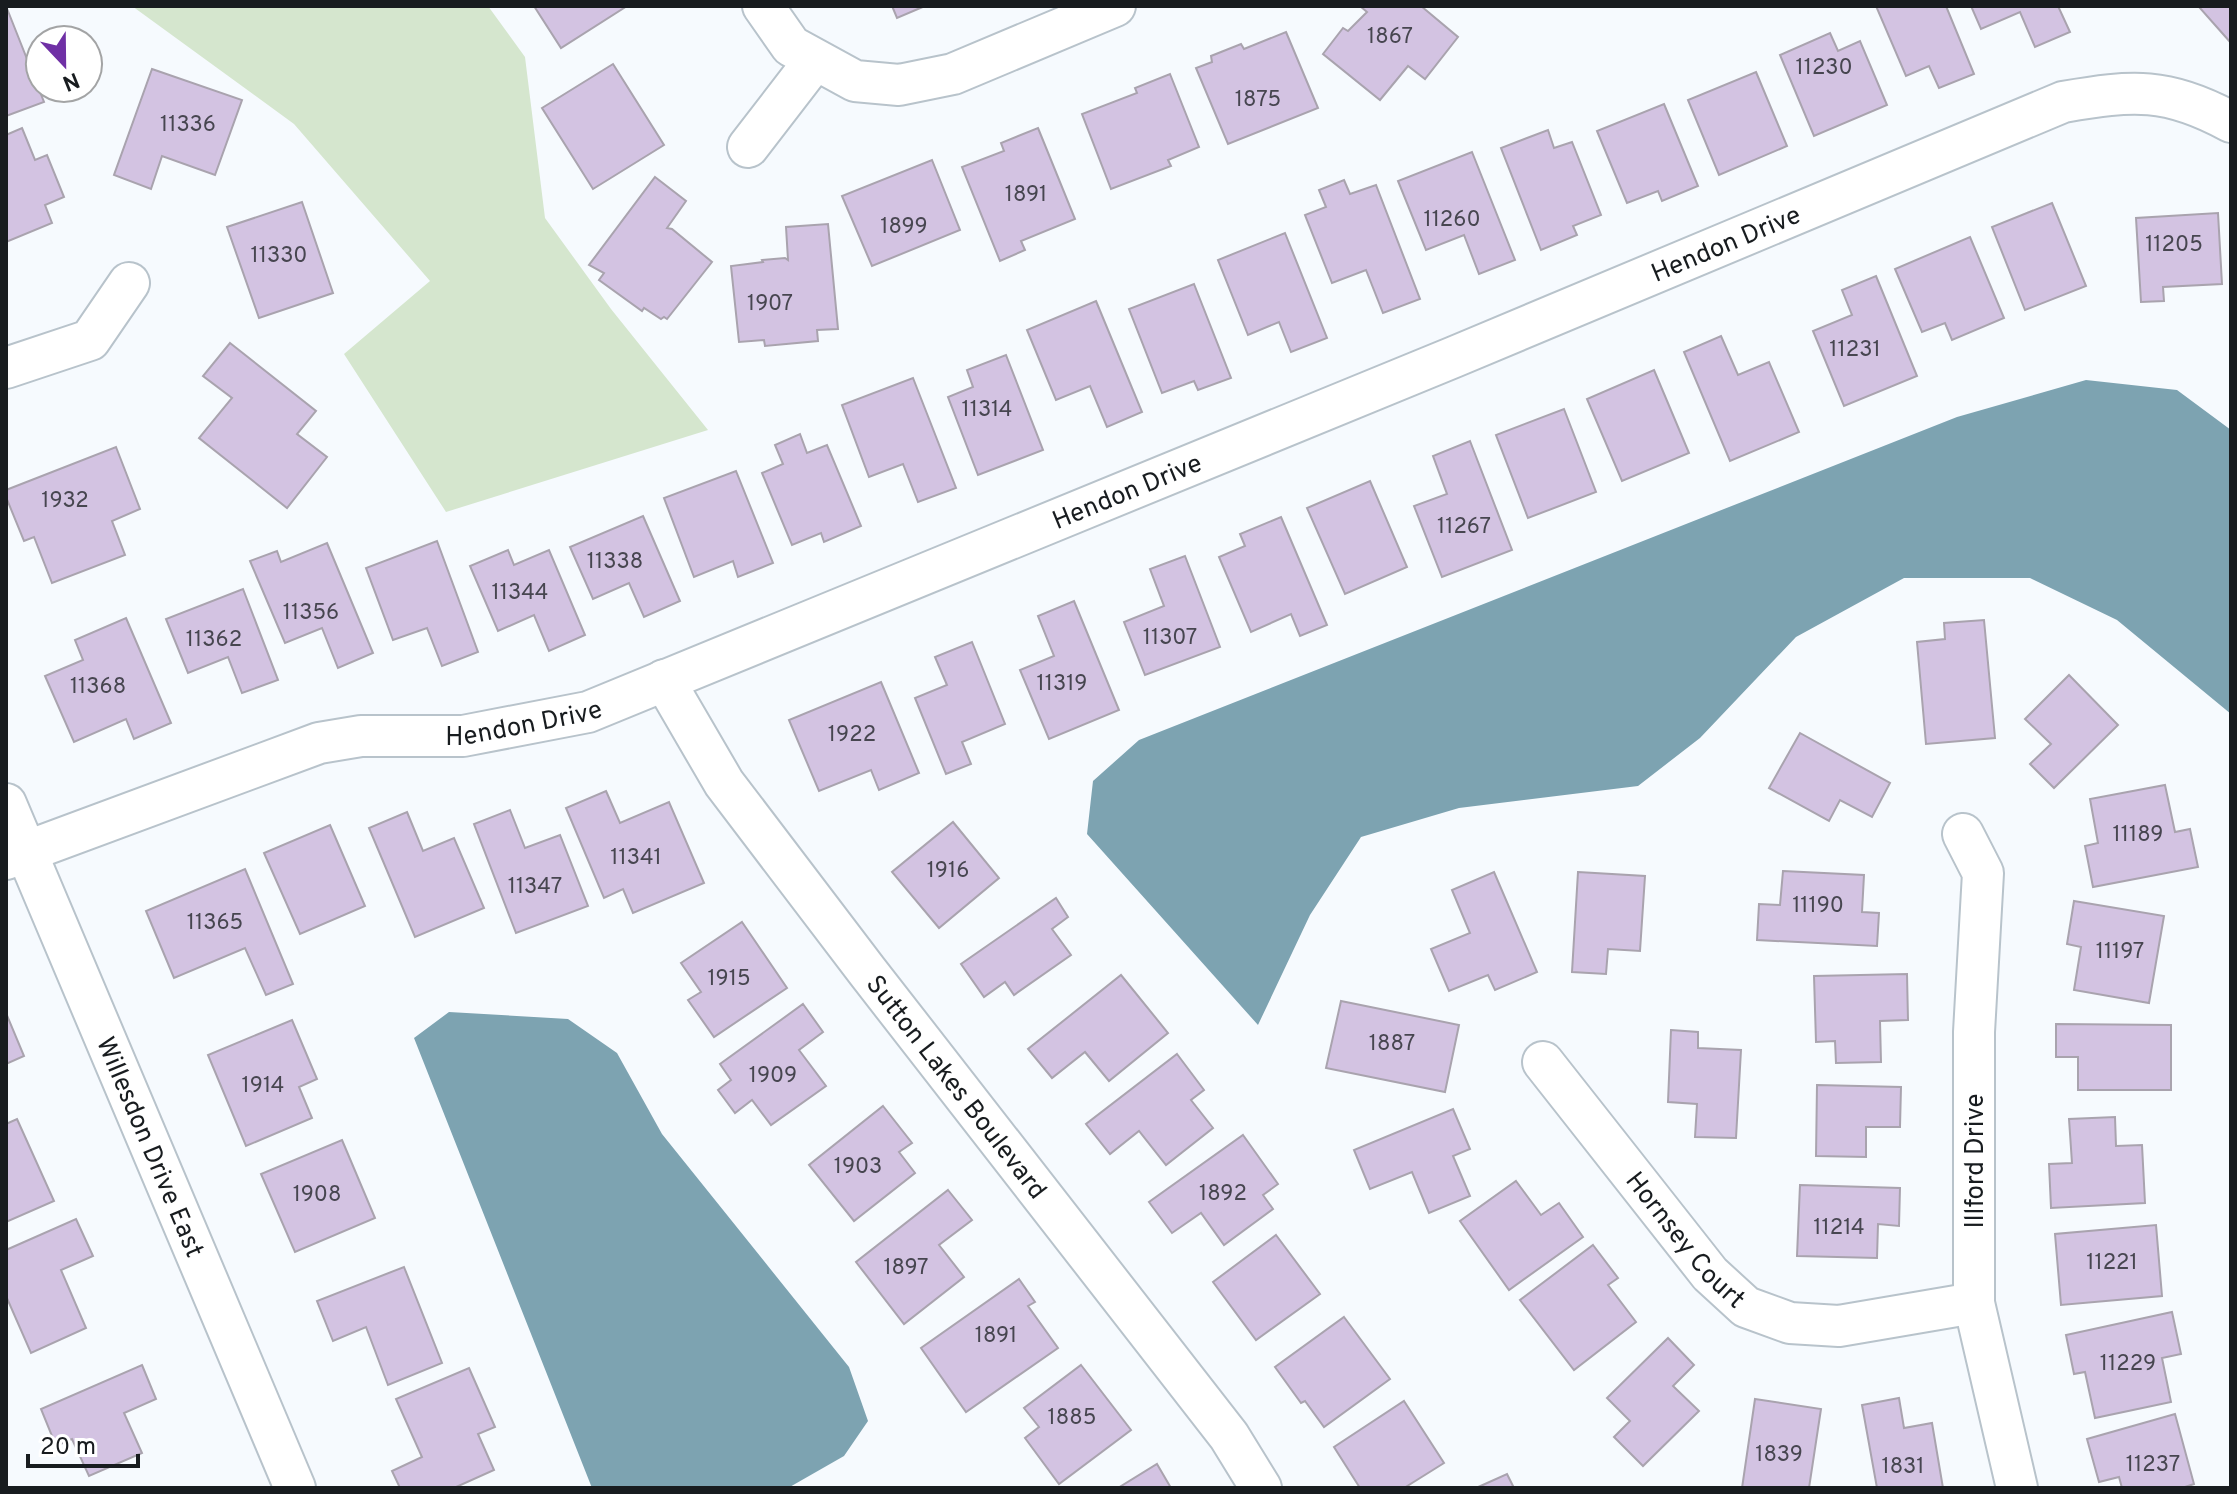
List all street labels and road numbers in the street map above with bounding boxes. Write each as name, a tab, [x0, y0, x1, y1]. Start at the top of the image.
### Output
street label: Hendon Drive	[1647, 200, 1806, 292]
street label: Hendon Drive	[1048, 448, 1208, 539]
street label: Hendon Drive	[445, 694, 608, 755]
street label: Sutton Lakes Boulevard	[857, 969, 1053, 1207]
street label: Willesdon Drive East	[87, 1032, 210, 1263]
street label: Illford Drive	[1960, 1093, 1993, 1229]
street label: Hornsey Court	[1617, 1166, 1751, 1317]

